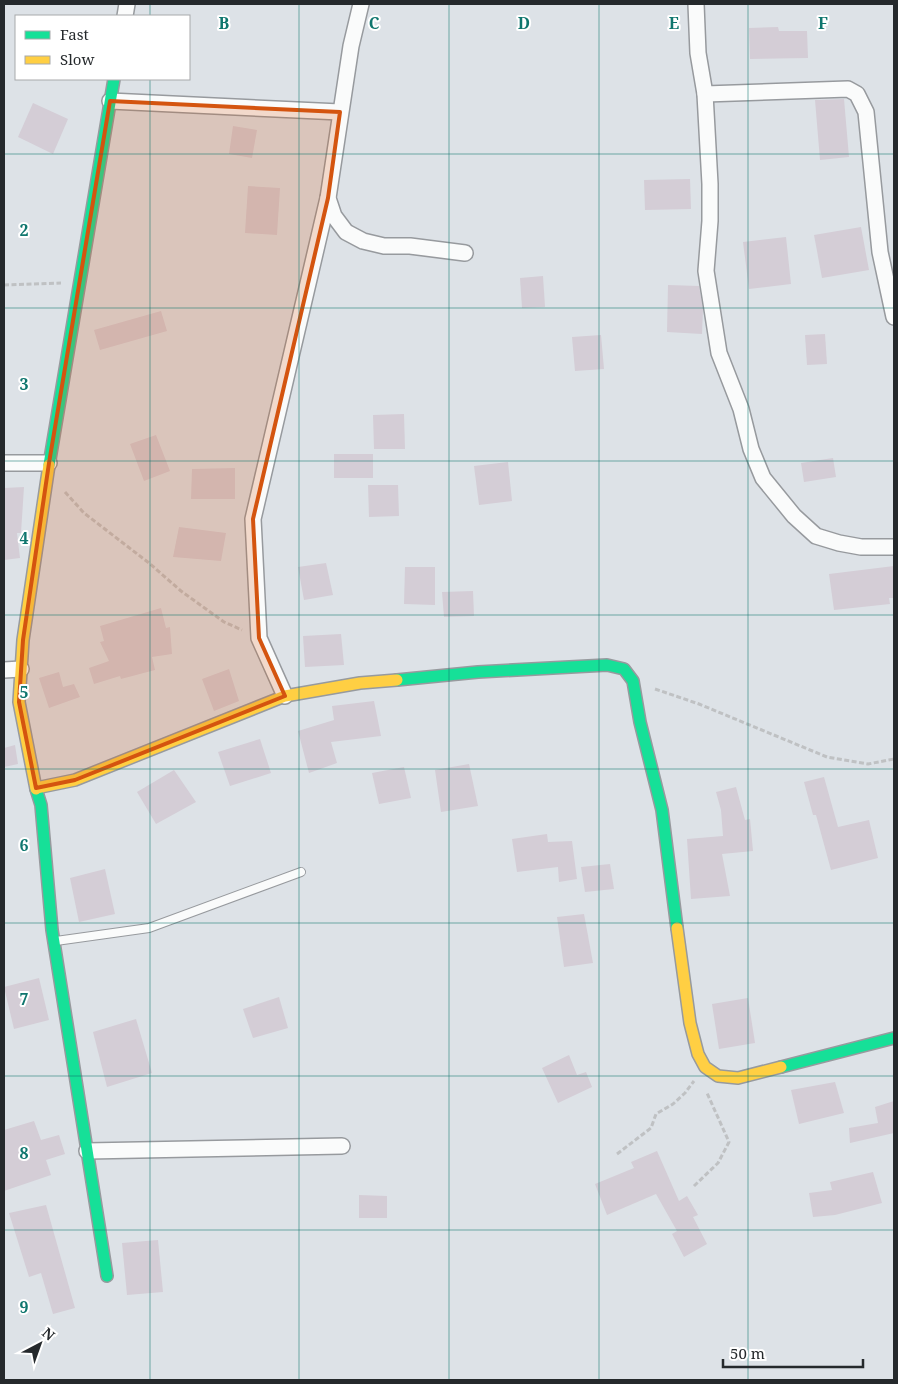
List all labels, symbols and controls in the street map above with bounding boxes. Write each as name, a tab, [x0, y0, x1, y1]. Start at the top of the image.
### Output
text: B	[219, 12, 230, 34]
text: C	[369, 12, 380, 34]
text: D	[518, 12, 530, 34]
text: E	[669, 12, 679, 34]
text: F	[818, 12, 828, 34]
legend	[15, 15, 190, 80]
text: Fast	[60, 24, 89, 44]
text: Slow	[60, 49, 94, 69]
text: 2	[19, 219, 29, 241]
text: 3	[19, 373, 29, 395]
text: 4	[19, 527, 29, 549]
text: 5	[19, 681, 29, 703]
text: 6	[19, 834, 29, 856]
text: 7	[19, 988, 29, 1010]
text: 8	[19, 1142, 29, 1164]
text: 9	[19, 1296, 29, 1318]
north arrow	[15, 1319, 65, 1369]
text: N	[38, 1323, 59, 1345]
scale bar	[723, 1336, 863, 1368]
text: 50 m	[730, 1343, 765, 1363]

